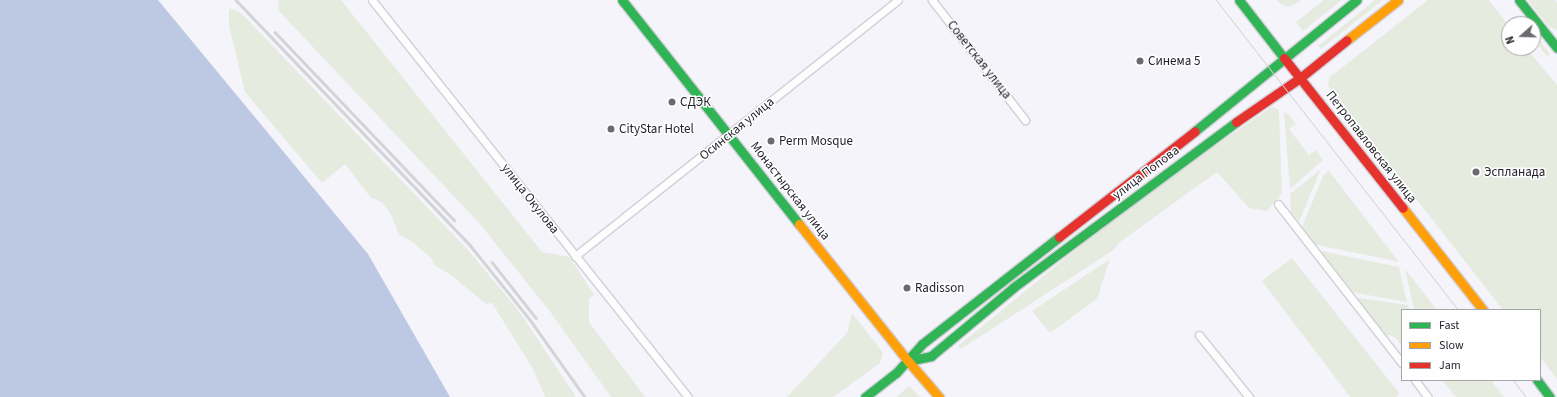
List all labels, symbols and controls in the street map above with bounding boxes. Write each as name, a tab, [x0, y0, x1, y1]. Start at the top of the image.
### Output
north arrow	[1501, 16, 1541, 56]
street label: Советская улица	[944, 18, 1014, 102]
text: N	[1502, 34, 1518, 46]
place label: Синема 5	[1148, 53, 1200, 69]
marker: Синема 5	[1135, 56, 1145, 66]
street label: Петропавловская улица	[1322, 88, 1420, 206]
place label: СДЭК	[680, 94, 711, 110]
street label: Осинская улица	[697, 94, 777, 164]
marker: СДЭК	[667, 97, 677, 107]
place label: CityStar Hotel	[619, 121, 694, 137]
marker: CityStar Hotel	[606, 124, 616, 134]
place label: Perm Mosque	[779, 133, 853, 149]
marker: Perm Mosque	[766, 136, 776, 146]
street label: Монастырская улица	[747, 139, 833, 243]
street label: улица Попова	[1110, 143, 1182, 203]
street label: улица Окулова	[498, 161, 562, 237]
place label: Эспланада	[1484, 164, 1545, 180]
marker: Эспланада	[1471, 167, 1481, 177]
place label: Radisson	[915, 280, 964, 296]
marker: Radisson	[902, 283, 912, 293]
legend	[1401, 309, 1541, 381]
text: Fast	[1439, 317, 1459, 334]
text: Slow	[1439, 337, 1464, 354]
text: Jam	[1439, 357, 1461, 374]

